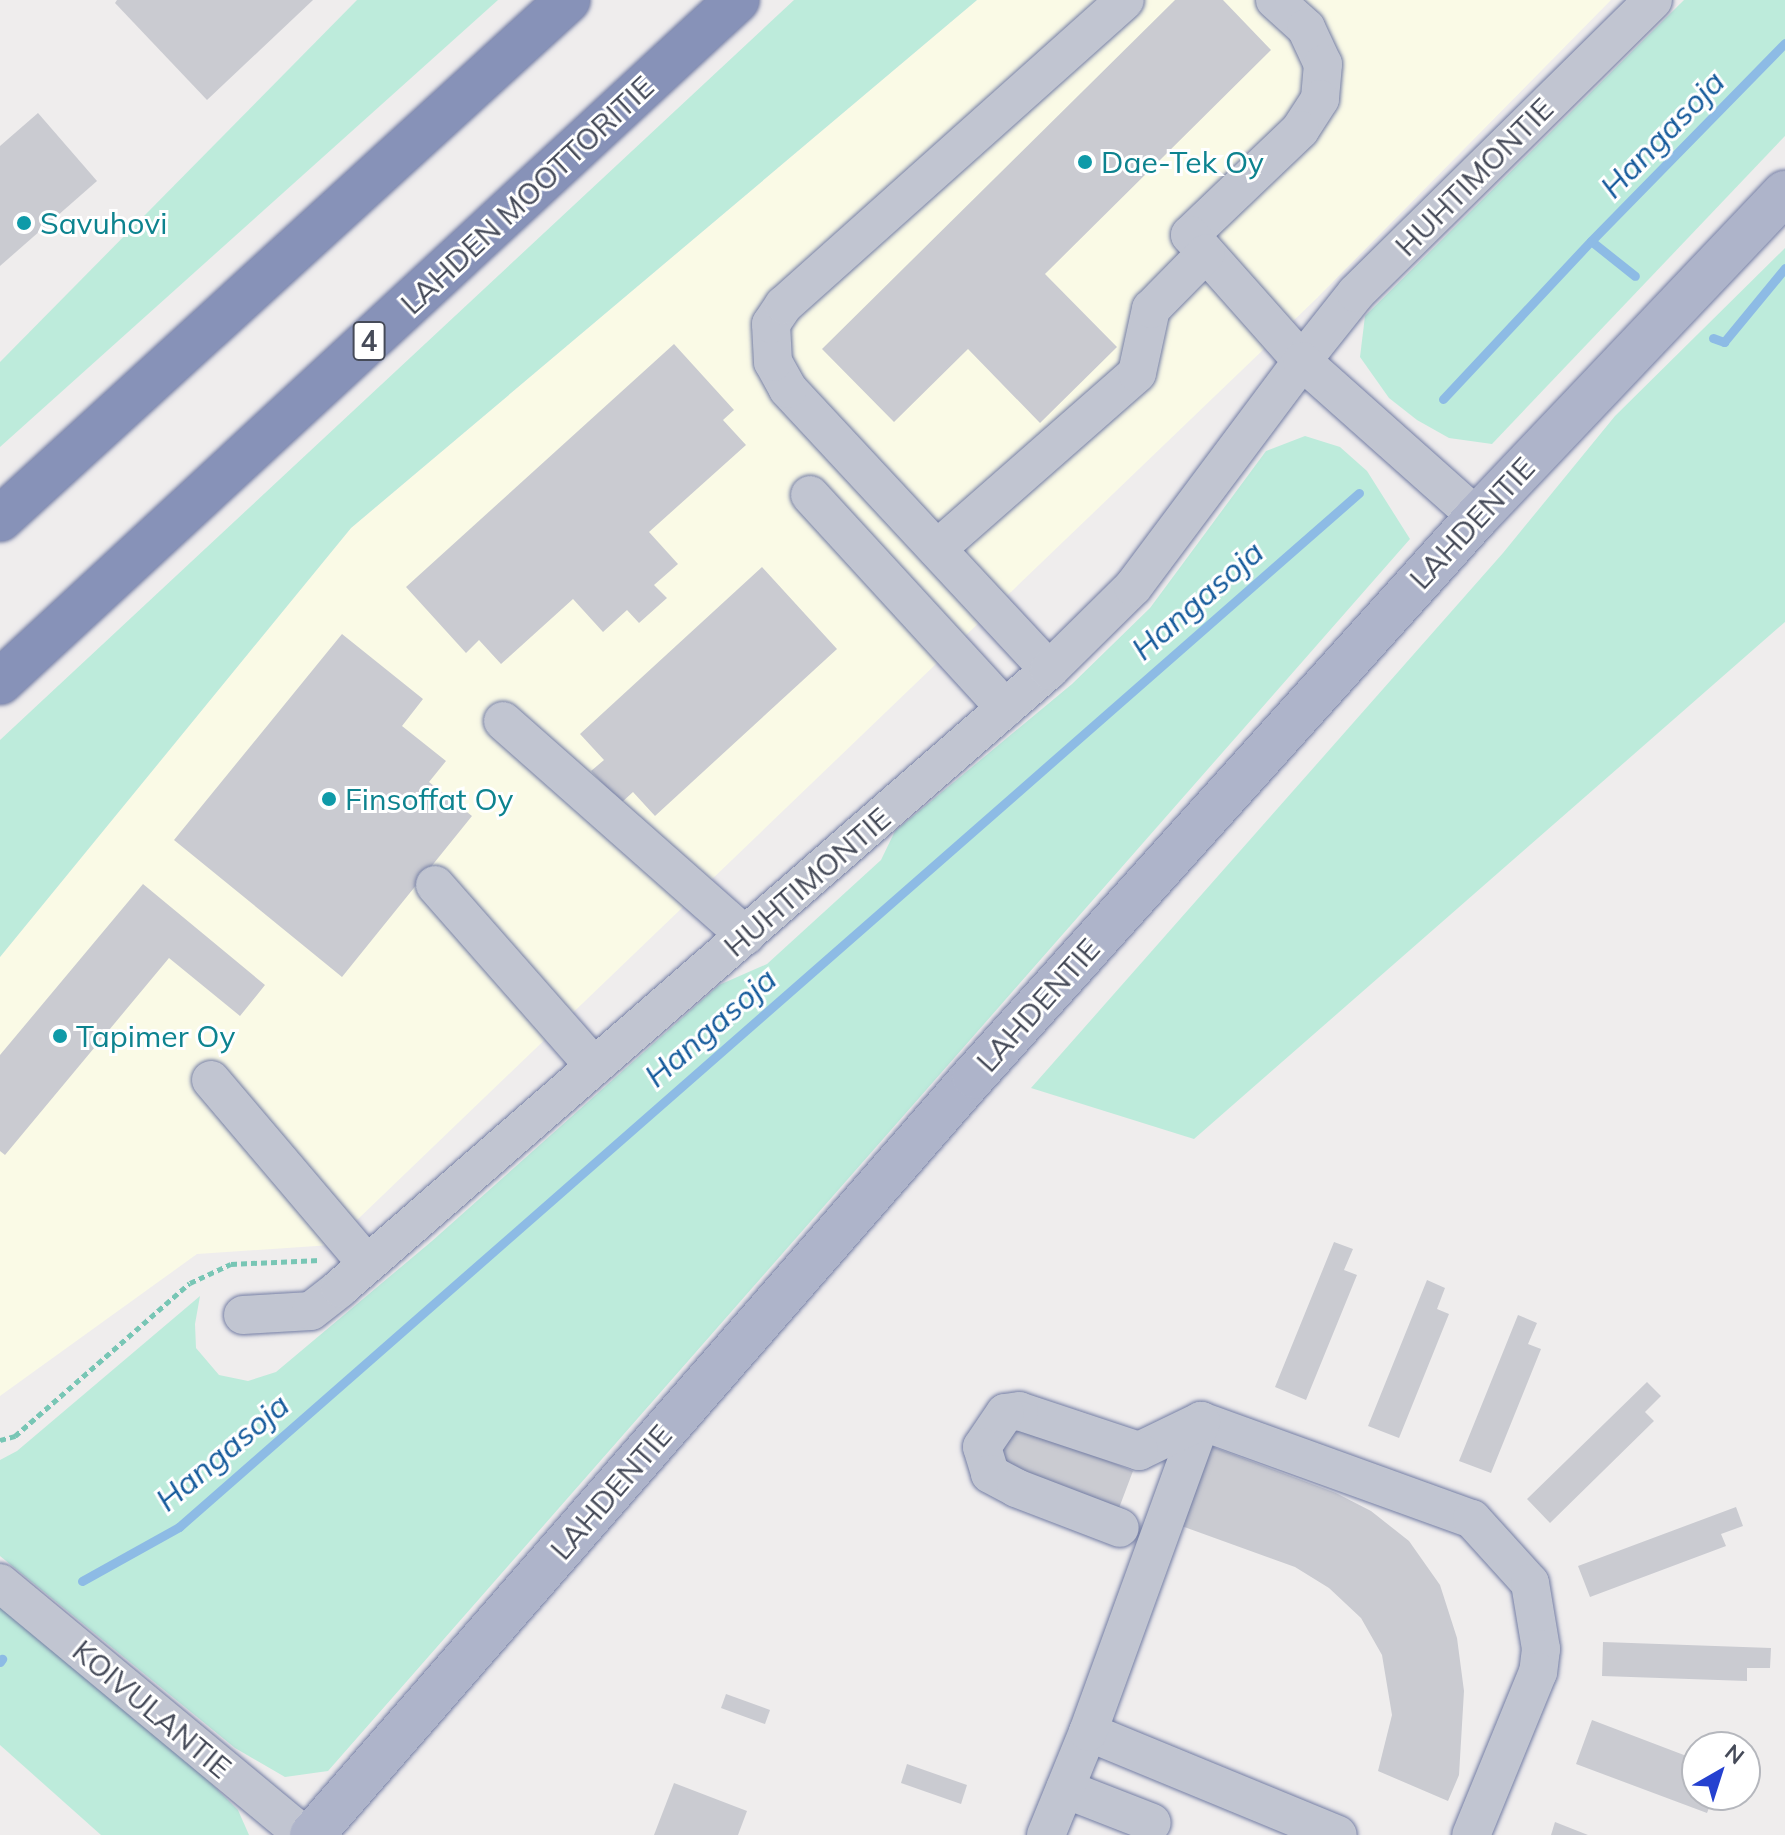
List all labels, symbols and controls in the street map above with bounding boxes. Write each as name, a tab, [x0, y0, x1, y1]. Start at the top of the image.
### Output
water label: Hangasoja	[1592, 62, 1732, 206]
street label: LAHDEN MOOTTORITIE	[393, 69, 661, 321]
street label: HUHTIMONTIE	[1388, 91, 1560, 263]
place label: Dae-Tek Oy	[1101, 144, 1264, 180]
marker: Dae-Tek Oy	[1076, 153, 1094, 171]
place label: Savuhovi	[40, 205, 167, 241]
marker: Savuhovi	[15, 214, 33, 232]
road number: 4	[351, 317, 387, 365]
street label: LAHDENTIE	[1402, 450, 1542, 596]
water label: Hangasoja	[1123, 532, 1271, 668]
place label: Finsoffat Oy	[345, 781, 514, 817]
marker: Finsoffat Oy	[320, 790, 338, 808]
street label: HUHTIMONTIE	[716, 800, 898, 964]
street label: LAHDENTIE	[969, 931, 1107, 1079]
water label: Hangasoja	[636, 959, 784, 1095]
place label: Tapimer Oy	[76, 1018, 235, 1054]
marker: Tapimer Oy	[51, 1027, 69, 1045]
water label: Hangasoja	[148, 1385, 296, 1519]
street label: LAHDENTIE	[543, 1417, 679, 1567]
street label: KOIVULANTIE	[65, 1632, 239, 1786]
north arrow	[1681, 1731, 1761, 1811]
text: N	[1720, 1738, 1750, 1770]

